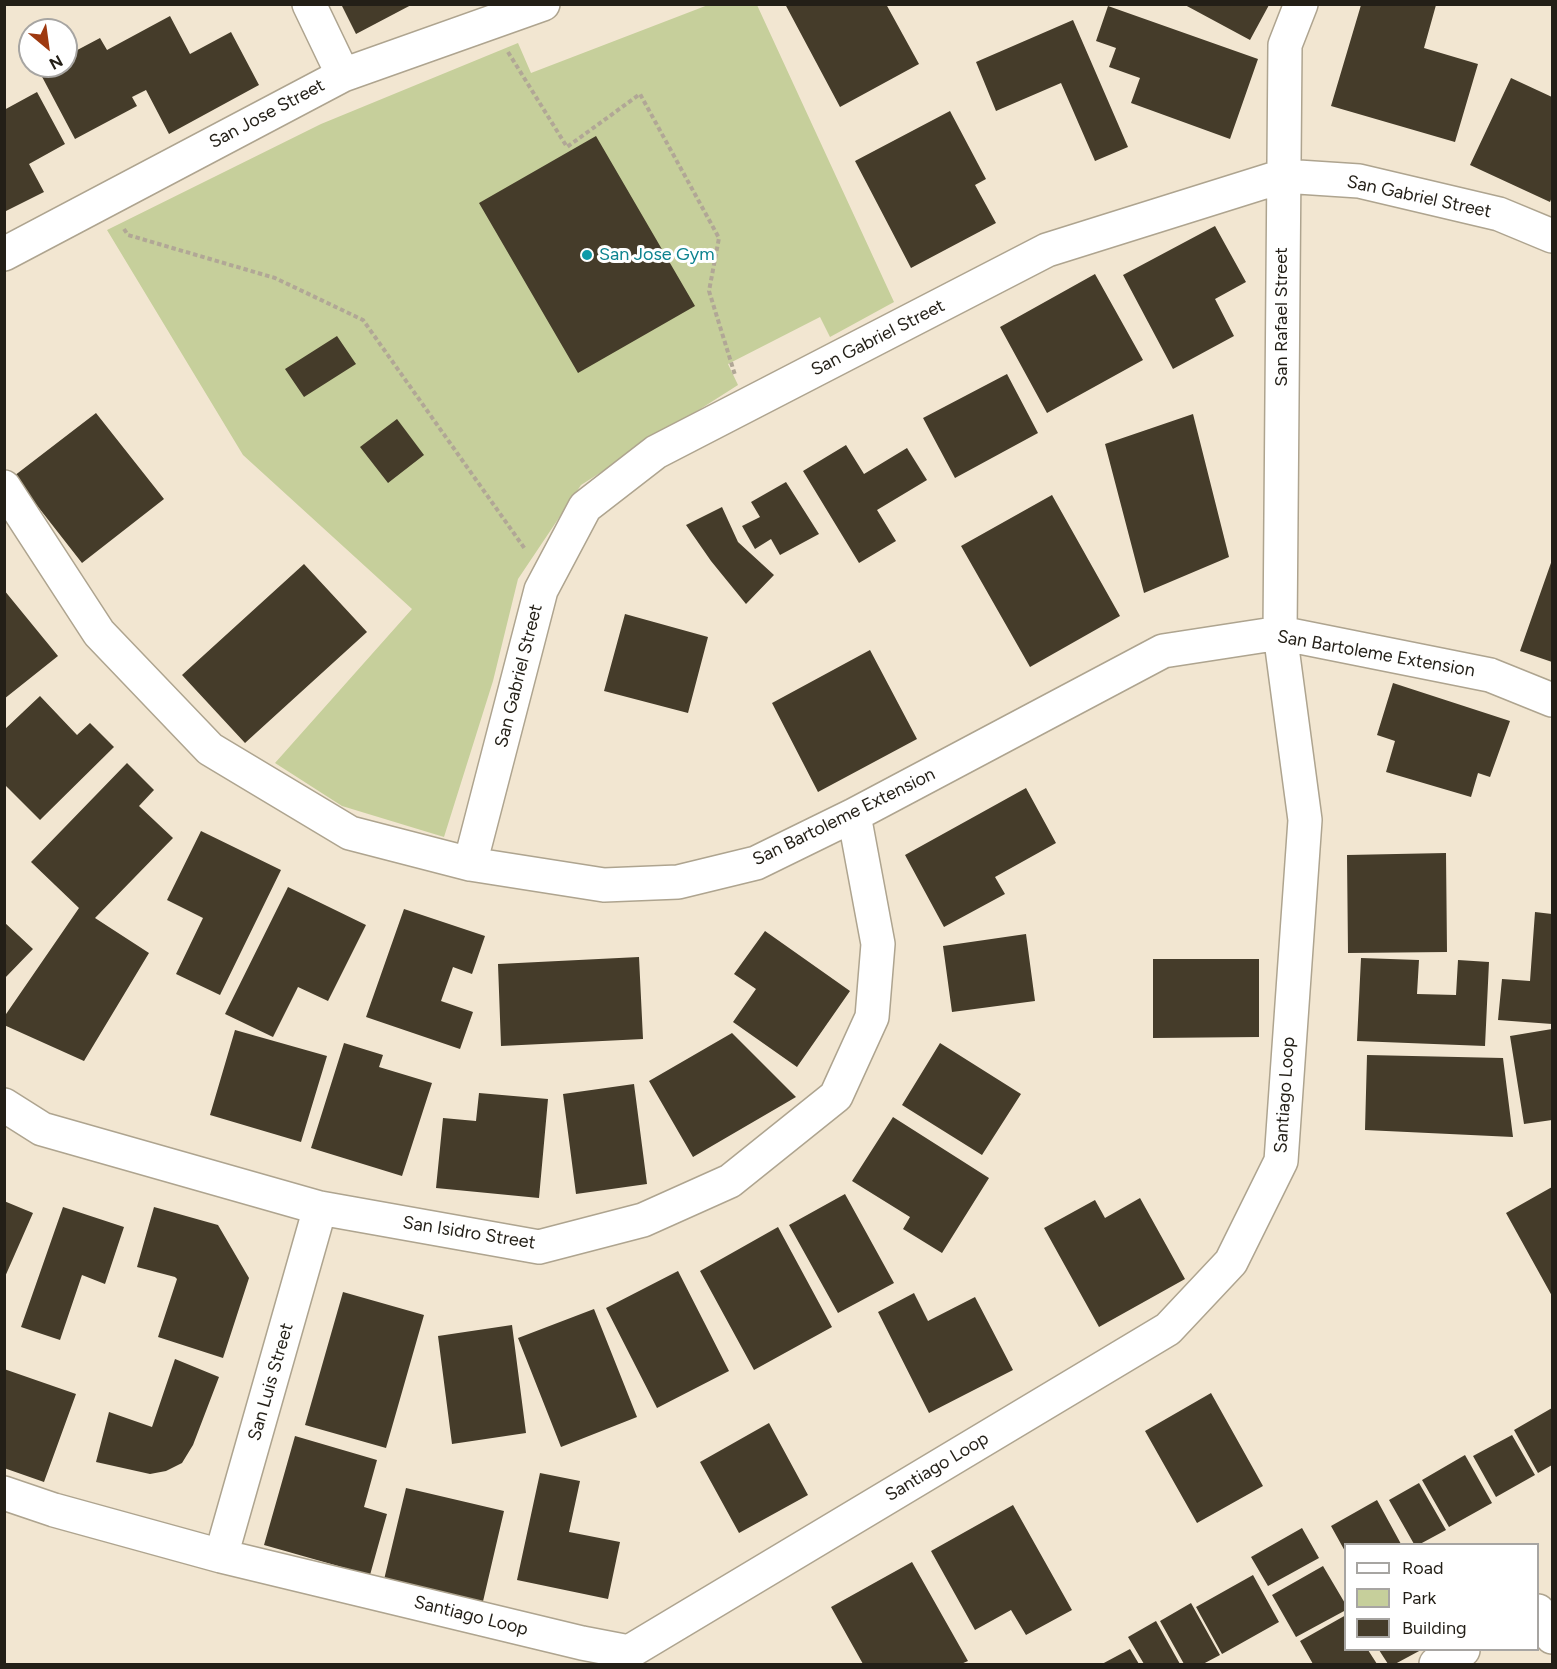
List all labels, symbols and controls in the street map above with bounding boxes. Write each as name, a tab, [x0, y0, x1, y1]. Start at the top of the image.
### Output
north arrow	[18, 18, 78, 78]
text: N	[46, 51, 66, 74]
street label: San Jose Street	[206, 75, 328, 153]
street label: San Gabriel Street	[1345, 171, 1493, 223]
place label: San Jose Gym	[599, 244, 715, 266]
street label: San Rafael Street	[1271, 247, 1293, 387]
marker: San Jose Gym	[580, 248, 594, 262]
street label: San Gabriel Street	[808, 295, 948, 381]
street label: San Gabriel Street	[491, 602, 547, 750]
street label: San Bartoleme Extension	[1275, 626, 1477, 682]
street label: San Bartoleme Extension	[749, 763, 939, 871]
street label: Santiago Loop	[1270, 1036, 1300, 1154]
street label: San Isidro Street	[401, 1212, 537, 1254]
street label: San Luis Street	[244, 1321, 298, 1443]
street label: Santiago Loop	[881, 1428, 993, 1506]
legend	[1344, 1543, 1539, 1651]
text: Road	[1402, 1557, 1443, 1579]
text: Park	[1402, 1587, 1436, 1609]
street label: Santiago Loop	[412, 1591, 530, 1641]
text: Building	[1402, 1617, 1467, 1639]

